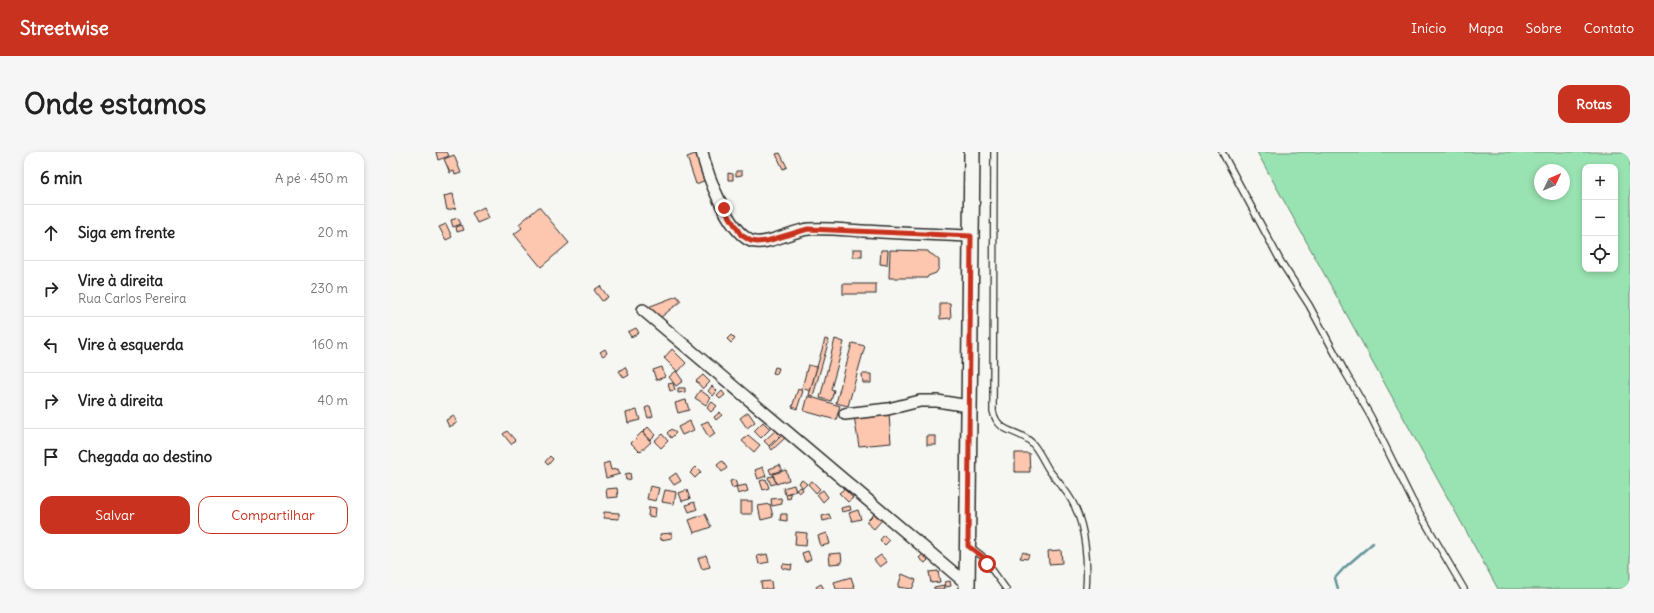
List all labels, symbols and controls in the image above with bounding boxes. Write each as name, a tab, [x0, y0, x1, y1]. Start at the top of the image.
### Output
text: Streetwise	[20, 16, 109, 40]
text: Início	[1411, 19, 1446, 37]
text: Mapa	[1468, 19, 1504, 37]
text: Sobre	[1526, 19, 1562, 37]
text: Contato	[1584, 19, 1634, 37]
button: Rotas	[1558, 85, 1630, 123]
text: Onde estamos	[24, 86, 206, 122]
north arrow	[1534, 164, 1570, 200]
map controls	[1582, 164, 1618, 272]
button: +	[1582, 164, 1618, 200]
text: 6 min	[40, 167, 82, 189]
text: A pé · 450 m	[275, 170, 348, 187]
route end	[715, 199, 733, 217]
button: −	[1582, 200, 1618, 236]
icon: ahead	[40, 222, 62, 244]
text: Siga em frente	[78, 223, 175, 242]
text: 20 m	[318, 224, 348, 241]
button: locate	[1582, 236, 1618, 272]
text: Vire à direita	[78, 271, 163, 290]
icon: right	[40, 278, 62, 300]
text: 230 m	[310, 280, 348, 297]
text: Rua Carlos Pereira	[78, 290, 186, 307]
icon: left	[40, 334, 62, 356]
text: Vire à esquerda	[78, 335, 184, 354]
text: 160 m	[312, 336, 348, 353]
icon: right	[40, 390, 62, 412]
text: Vire à direita	[78, 391, 163, 410]
text: 40 m	[317, 392, 348, 409]
icon: arrive	[40, 446, 62, 468]
text: Chegada ao destino	[78, 447, 212, 466]
button: Salvar	[40, 496, 190, 534]
button: Compartilhar	[198, 496, 348, 534]
route start	[978, 555, 996, 573]

